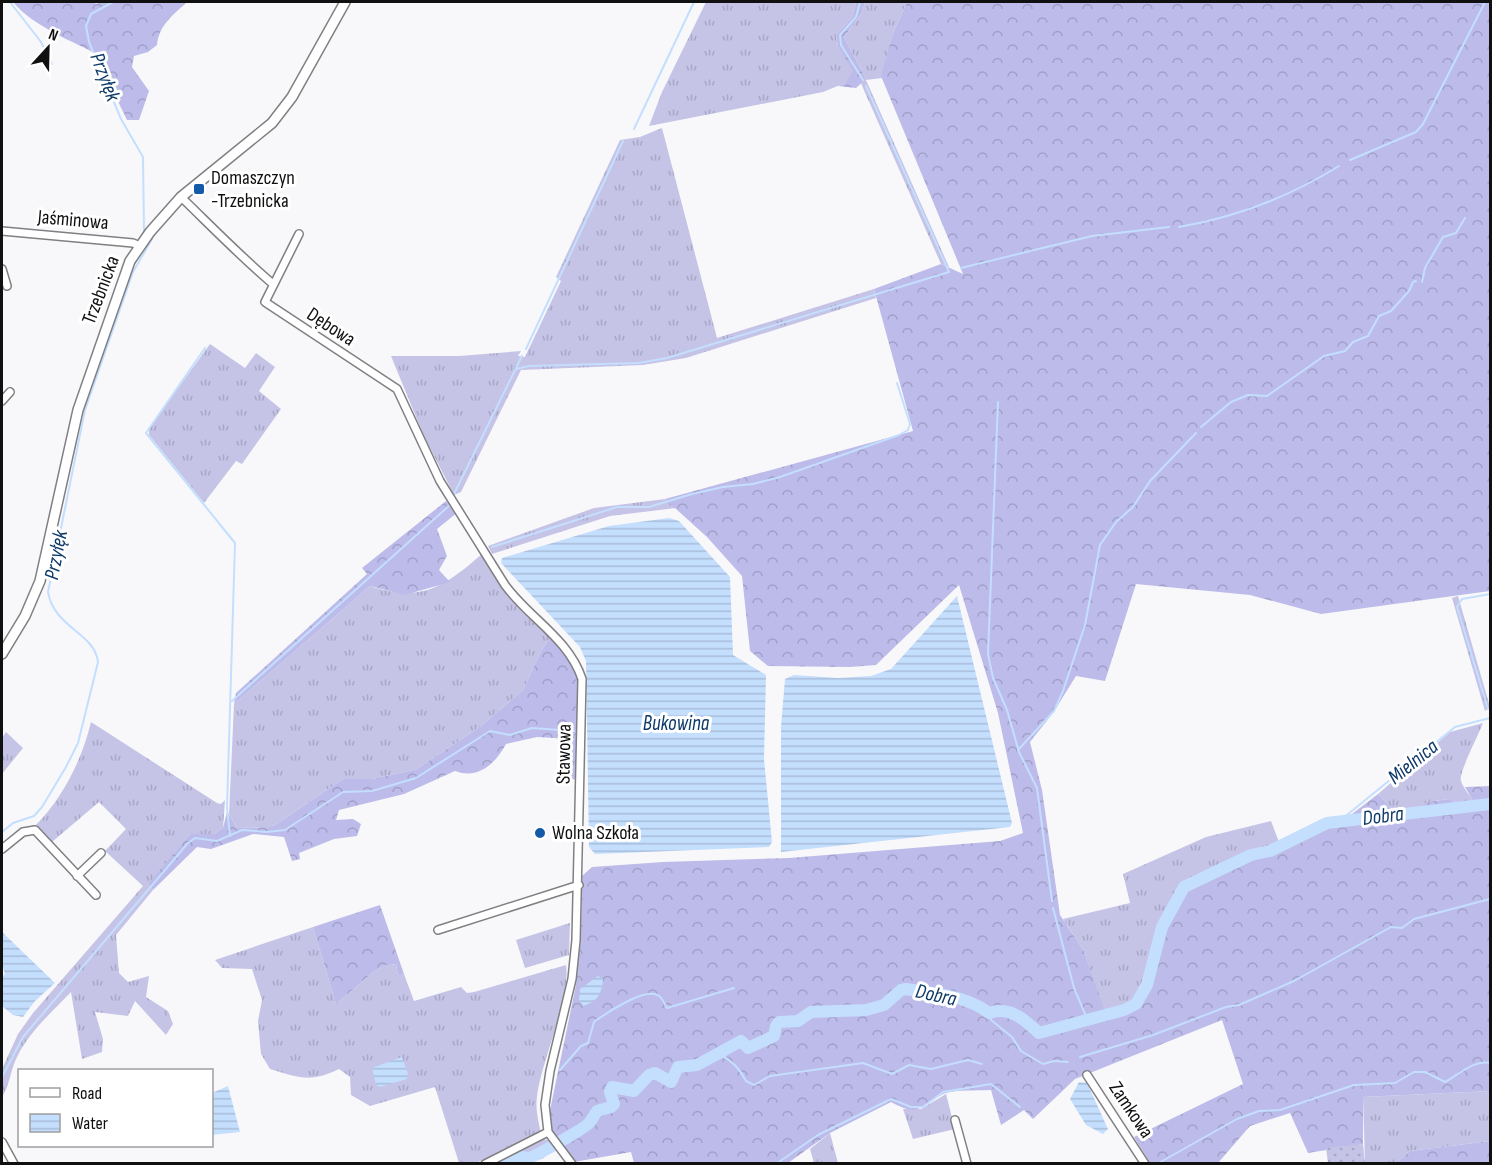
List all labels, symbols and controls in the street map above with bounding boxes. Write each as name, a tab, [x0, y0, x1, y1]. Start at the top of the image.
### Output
north arrow	[18, 18, 78, 78]
text: N	[46, 25, 61, 46]
water label: Przyłęk	[84, 49, 126, 106]
place label: Domaszczyn -Trzebnicka	[211, 166, 295, 213]
marker: Domaszczyn -Trzebnicka	[192, 182, 206, 196]
street label: Jaśminowa	[36, 205, 109, 235]
street label: Trzebnicka	[77, 252, 125, 328]
street label: Dębowa	[302, 302, 360, 352]
water label: Przyłęk	[39, 527, 73, 582]
water label: Bukowina	[643, 711, 710, 736]
street label: Stawowa	[551, 724, 577, 784]
water label: Mielnica	[1383, 734, 1444, 790]
water label: Dobra	[1361, 801, 1405, 831]
place label: Wolna Szkoła	[552, 821, 639, 845]
marker: Wolna Szkoła	[533, 826, 547, 840]
water label: Dobra	[913, 978, 959, 1012]
legend	[18, 1069, 213, 1147]
street label: Zamkowa	[1103, 1077, 1159, 1143]
text: Road	[72, 1083, 102, 1104]
text: Water	[72, 1113, 108, 1134]

